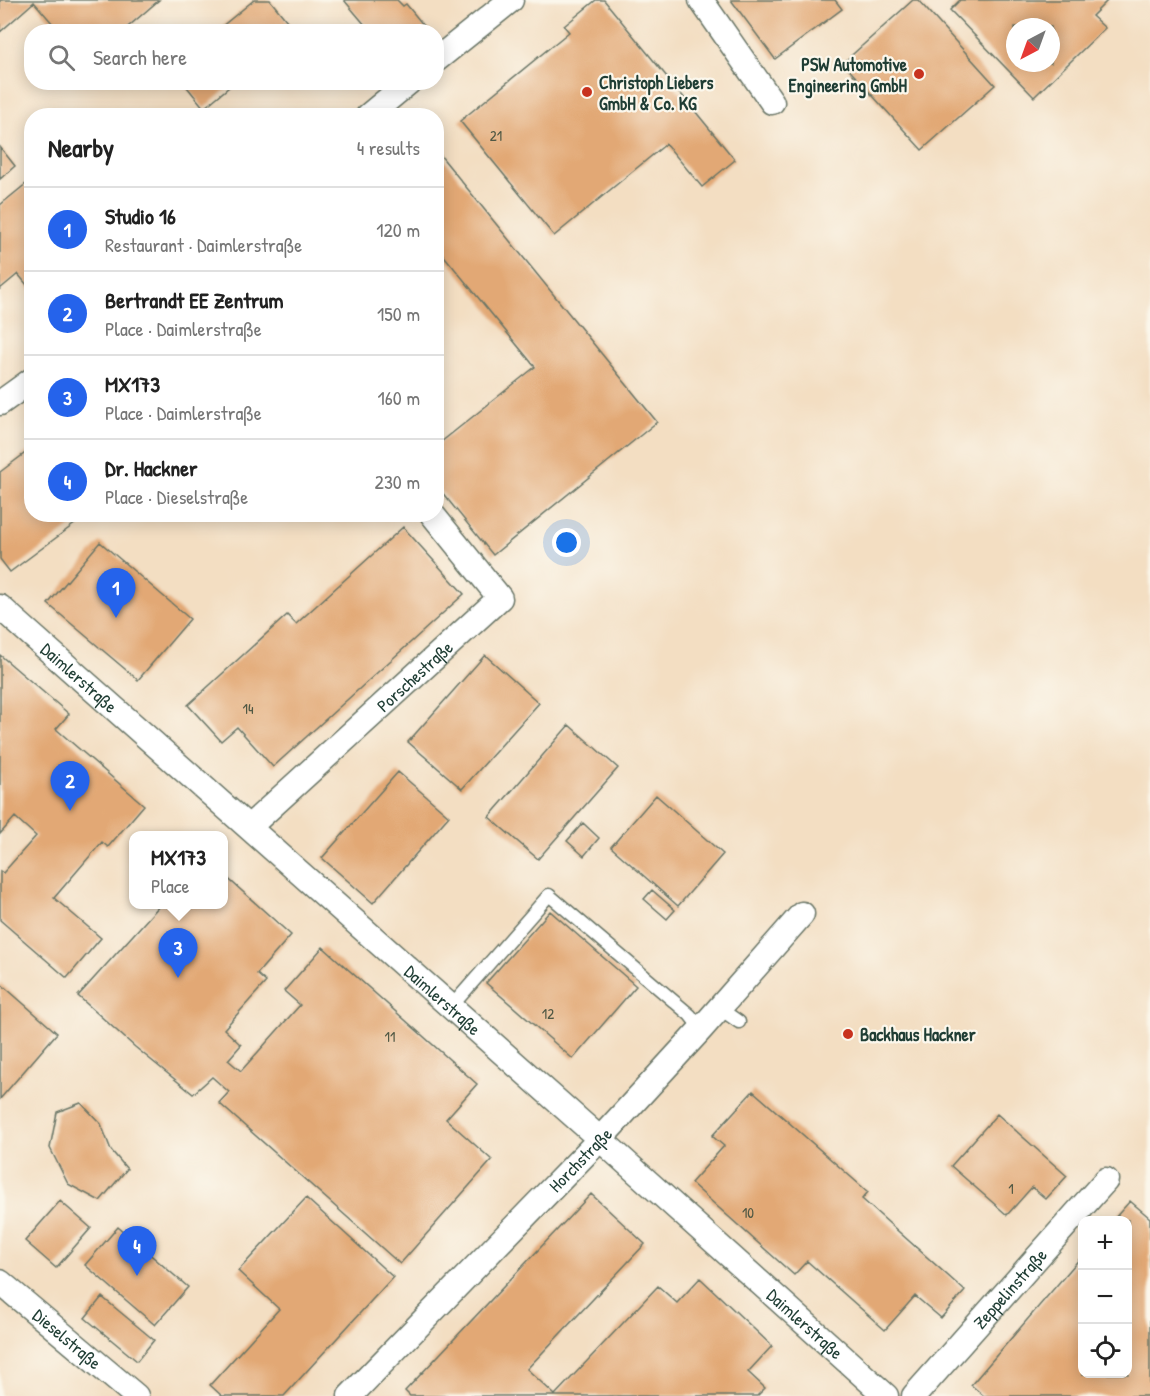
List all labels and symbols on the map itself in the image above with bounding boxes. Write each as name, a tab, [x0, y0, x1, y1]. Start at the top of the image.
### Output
north arrow	[1006, 18, 1060, 72]
place label: PSW Automotive Engineering GmbH	[788, 52, 908, 99]
marker: PSW Automotive Engineering GmbH	[912, 67, 926, 81]
place label: Christoph Liebers GmbH & Co. KG	[599, 70, 714, 116]
marker: Christoph Liebers GmbH & Co. KG	[580, 85, 594, 99]
house number: 21	[490, 125, 502, 146]
your location	[552, 528, 581, 557]
pin: 1	[96, 568, 136, 618]
street label: Porschestraße	[371, 635, 458, 717]
street label: Daimlerstraße	[36, 637, 123, 718]
house number: 14	[242, 698, 254, 719]
pin: 2	[50, 762, 90, 811]
pin: 3	[158, 928, 198, 978]
street label: Daimlerstraße	[399, 959, 487, 1041]
house number: 12	[542, 1003, 554, 1024]
place label: Backhaus Hackner	[860, 1022, 976, 1047]
house number: 11	[385, 1026, 395, 1047]
marker: Backhaus Hackner	[841, 1027, 855, 1041]
street label: Horchstraße	[543, 1122, 617, 1197]
house number: 1	[1008, 1178, 1014, 1199]
house number: 10	[742, 1202, 754, 1223]
pin: 4	[118, 1226, 156, 1276]
street label: Zeppelinstraße	[967, 1243, 1052, 1334]
street label: Daimlerstraße	[762, 1283, 849, 1364]
street label: Dieselstraße	[28, 1302, 107, 1375]

